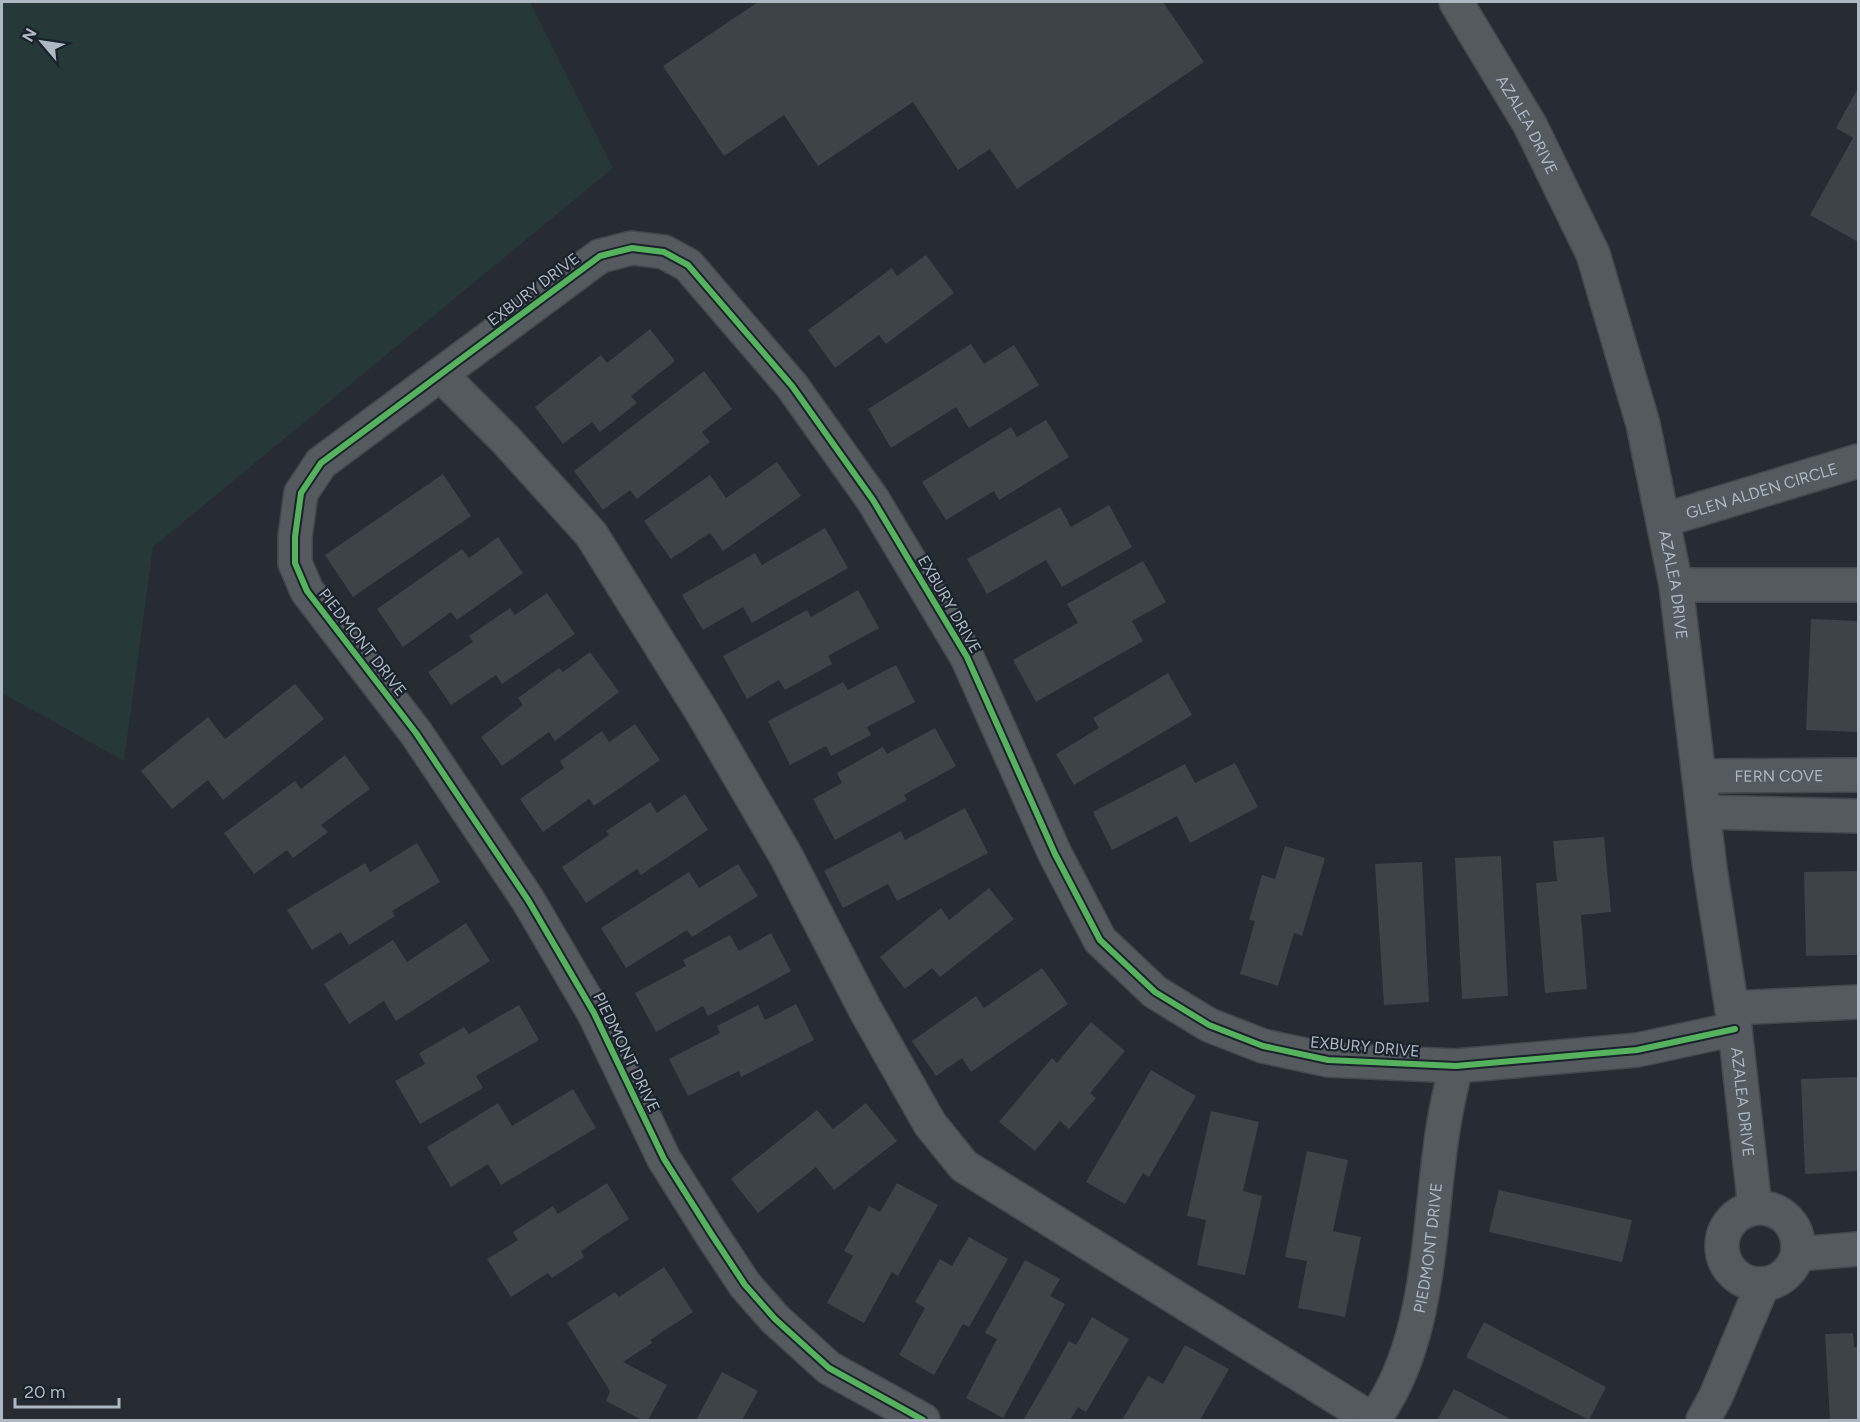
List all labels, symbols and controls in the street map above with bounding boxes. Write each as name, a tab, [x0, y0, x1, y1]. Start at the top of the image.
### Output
north arrow	[12, 12, 72, 72]
text: N	[18, 25, 41, 45]
street label: AZALEA DRIVE	[1492, 72, 1562, 178]
street label: EXBURY DRIVE	[484, 249, 583, 330]
street label: GLEN ALDEN CIRCLE	[1684, 459, 1840, 523]
street label: AZALEA DRIVE	[1655, 528, 1691, 640]
street label: EXBURY DRIVE	[914, 552, 985, 657]
street label: PIEDMONT DRIVE	[315, 585, 410, 700]
street label: FERN COVE	[1734, 766, 1824, 786]
street label: PIEDMONT DRIVE	[589, 989, 664, 1115]
street label: EXBURY DRIVE	[1309, 1032, 1421, 1061]
street label: AZALEA DRIVE	[1727, 1046, 1758, 1158]
street label: PIEDMONT DRIVE	[1410, 1182, 1446, 1315]
scale bar	[15, 1371, 118, 1409]
text: 20 m	[24, 1381, 65, 1403]

